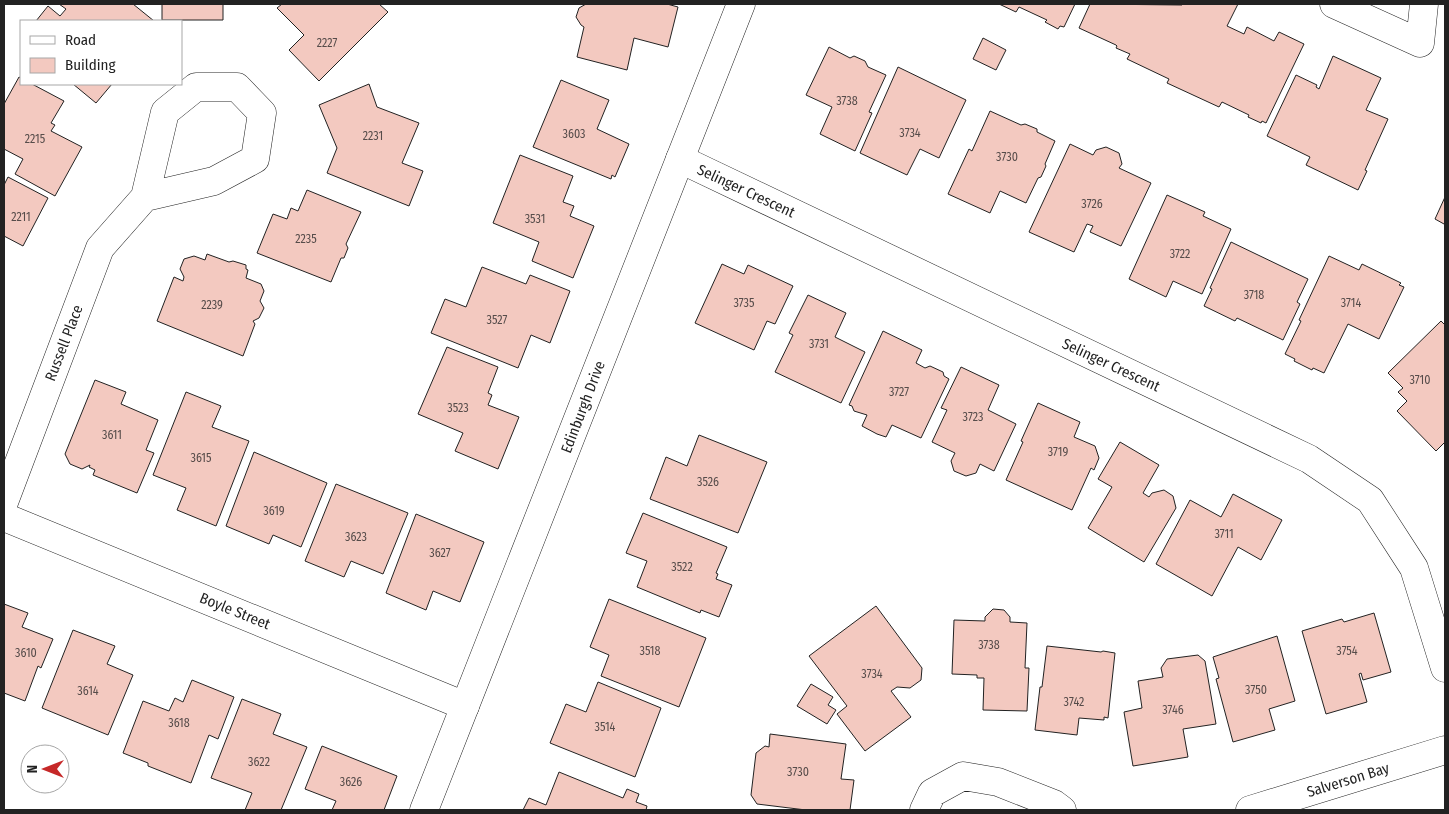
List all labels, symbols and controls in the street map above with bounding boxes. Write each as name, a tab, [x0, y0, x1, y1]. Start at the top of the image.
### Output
legend	[20, 20, 182, 85]
text: Road	[65, 31, 96, 49]
house number: 2227	[317, 36, 337, 50]
text: Building	[65, 56, 116, 74]
house number: 3738	[836, 94, 858, 108]
house number: 3734	[899, 126, 921, 140]
house number: 3603	[563, 127, 585, 141]
house number: 2231	[363, 129, 383, 143]
house number: 2215	[25, 132, 46, 146]
house number: 3730	[996, 150, 1018, 164]
street label: Selinger Crescent	[694, 160, 798, 222]
house number: 3726	[1081, 197, 1103, 211]
house number: 2211	[11, 210, 31, 224]
house number: 3531	[525, 212, 545, 226]
house number: 2235	[295, 232, 317, 246]
house number: 3722	[1170, 247, 1190, 261]
house number: 3718	[1244, 288, 1264, 302]
house number: 3735	[733, 296, 755, 310]
house number: 3714	[1341, 296, 1361, 310]
house number: 2239	[201, 298, 223, 312]
street label: Russell Place	[41, 302, 87, 384]
house number: 3527	[487, 313, 508, 327]
street label: Selinger Crescent	[1059, 334, 1163, 396]
house number: 3731	[809, 337, 829, 351]
street label: Edinburgh Drive	[557, 358, 609, 456]
house number: 3710	[1410, 373, 1431, 387]
house number: 3727	[889, 385, 909, 399]
house number: 3523	[447, 401, 469, 415]
house number: 3723	[963, 410, 983, 424]
house number: 3611	[102, 428, 122, 442]
house number: 3719	[1048, 445, 1068, 459]
house number: 3615	[190, 451, 212, 465]
house number: 3526	[697, 475, 719, 489]
house number: 3619	[263, 504, 285, 518]
house number: 3711	[1214, 527, 1234, 541]
house number: 3623	[345, 530, 367, 544]
house number: 3627	[429, 546, 451, 560]
house number: 3522	[671, 560, 693, 574]
street label: Boyle Street	[197, 589, 273, 633]
house number: 3738	[978, 638, 1000, 652]
house number: 3518	[639, 644, 661, 658]
house number: 3754	[1336, 644, 1358, 658]
house number: 3610	[15, 646, 37, 660]
house number: 3734	[861, 667, 883, 681]
house number: 3750	[1245, 683, 1267, 697]
house number: 3614	[77, 684, 99, 698]
house number: 3742	[1064, 695, 1084, 709]
house number: 3746	[1162, 703, 1184, 717]
house number: 3618	[168, 716, 190, 730]
house number: 3514	[595, 720, 616, 734]
north arrow	[20, 744, 70, 794]
house number: 3622	[248, 755, 270, 769]
street label: Salverson Bay	[1305, 759, 1392, 801]
text: N	[24, 765, 41, 773]
house number: 3730	[787, 765, 809, 779]
house number: 3626	[340, 775, 362, 789]

